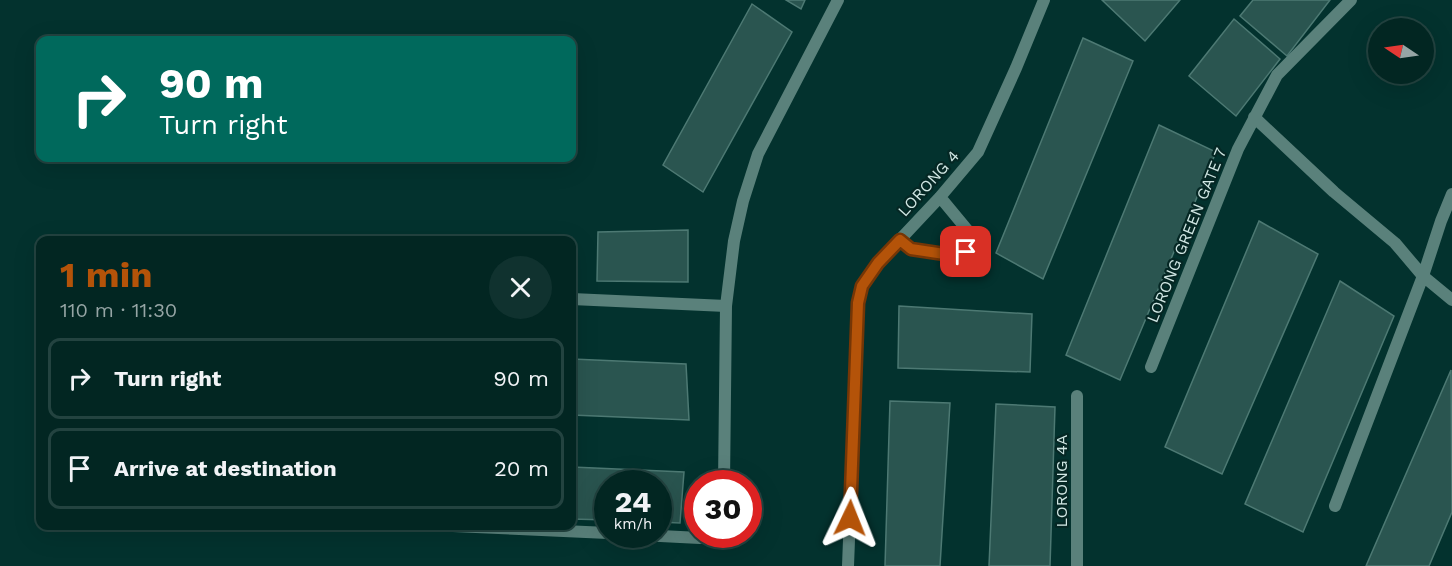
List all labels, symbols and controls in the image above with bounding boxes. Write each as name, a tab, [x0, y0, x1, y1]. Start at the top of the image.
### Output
north arrow	[1368, 18, 1434, 84]
map controls	[1368, 18, 1434, 84]
text: 90 m	[159, 59, 263, 108]
icon: right	[60, 60, 138, 138]
text: Turn right	[159, 109, 288, 141]
street label: LORONG GREEN GATE 7	[1143, 145, 1230, 325]
street label: LORONG 4	[894, 146, 963, 220]
pin	[940, 226, 991, 277]
icon: arrive	[949, 235, 982, 268]
text: 1 min	[60, 254, 152, 296]
button: close	[489, 256, 552, 319]
text: 110 m · 11:30	[60, 298, 177, 322]
icon: right	[63, 362, 96, 395]
text: Turn right	[114, 366, 221, 391]
text: 90 m	[493, 366, 549, 391]
street label: LORONG 4A	[1052, 434, 1071, 527]
icon: arrive	[63, 452, 96, 485]
text: Arrive at destination	[114, 456, 337, 481]
text: 20 m	[494, 456, 549, 481]
speed limit sign: 30	[684, 470, 762, 548]
text: 24	[615, 484, 651, 519]
position arrow	[818, 486, 882, 550]
text: km/h	[614, 515, 652, 533]

